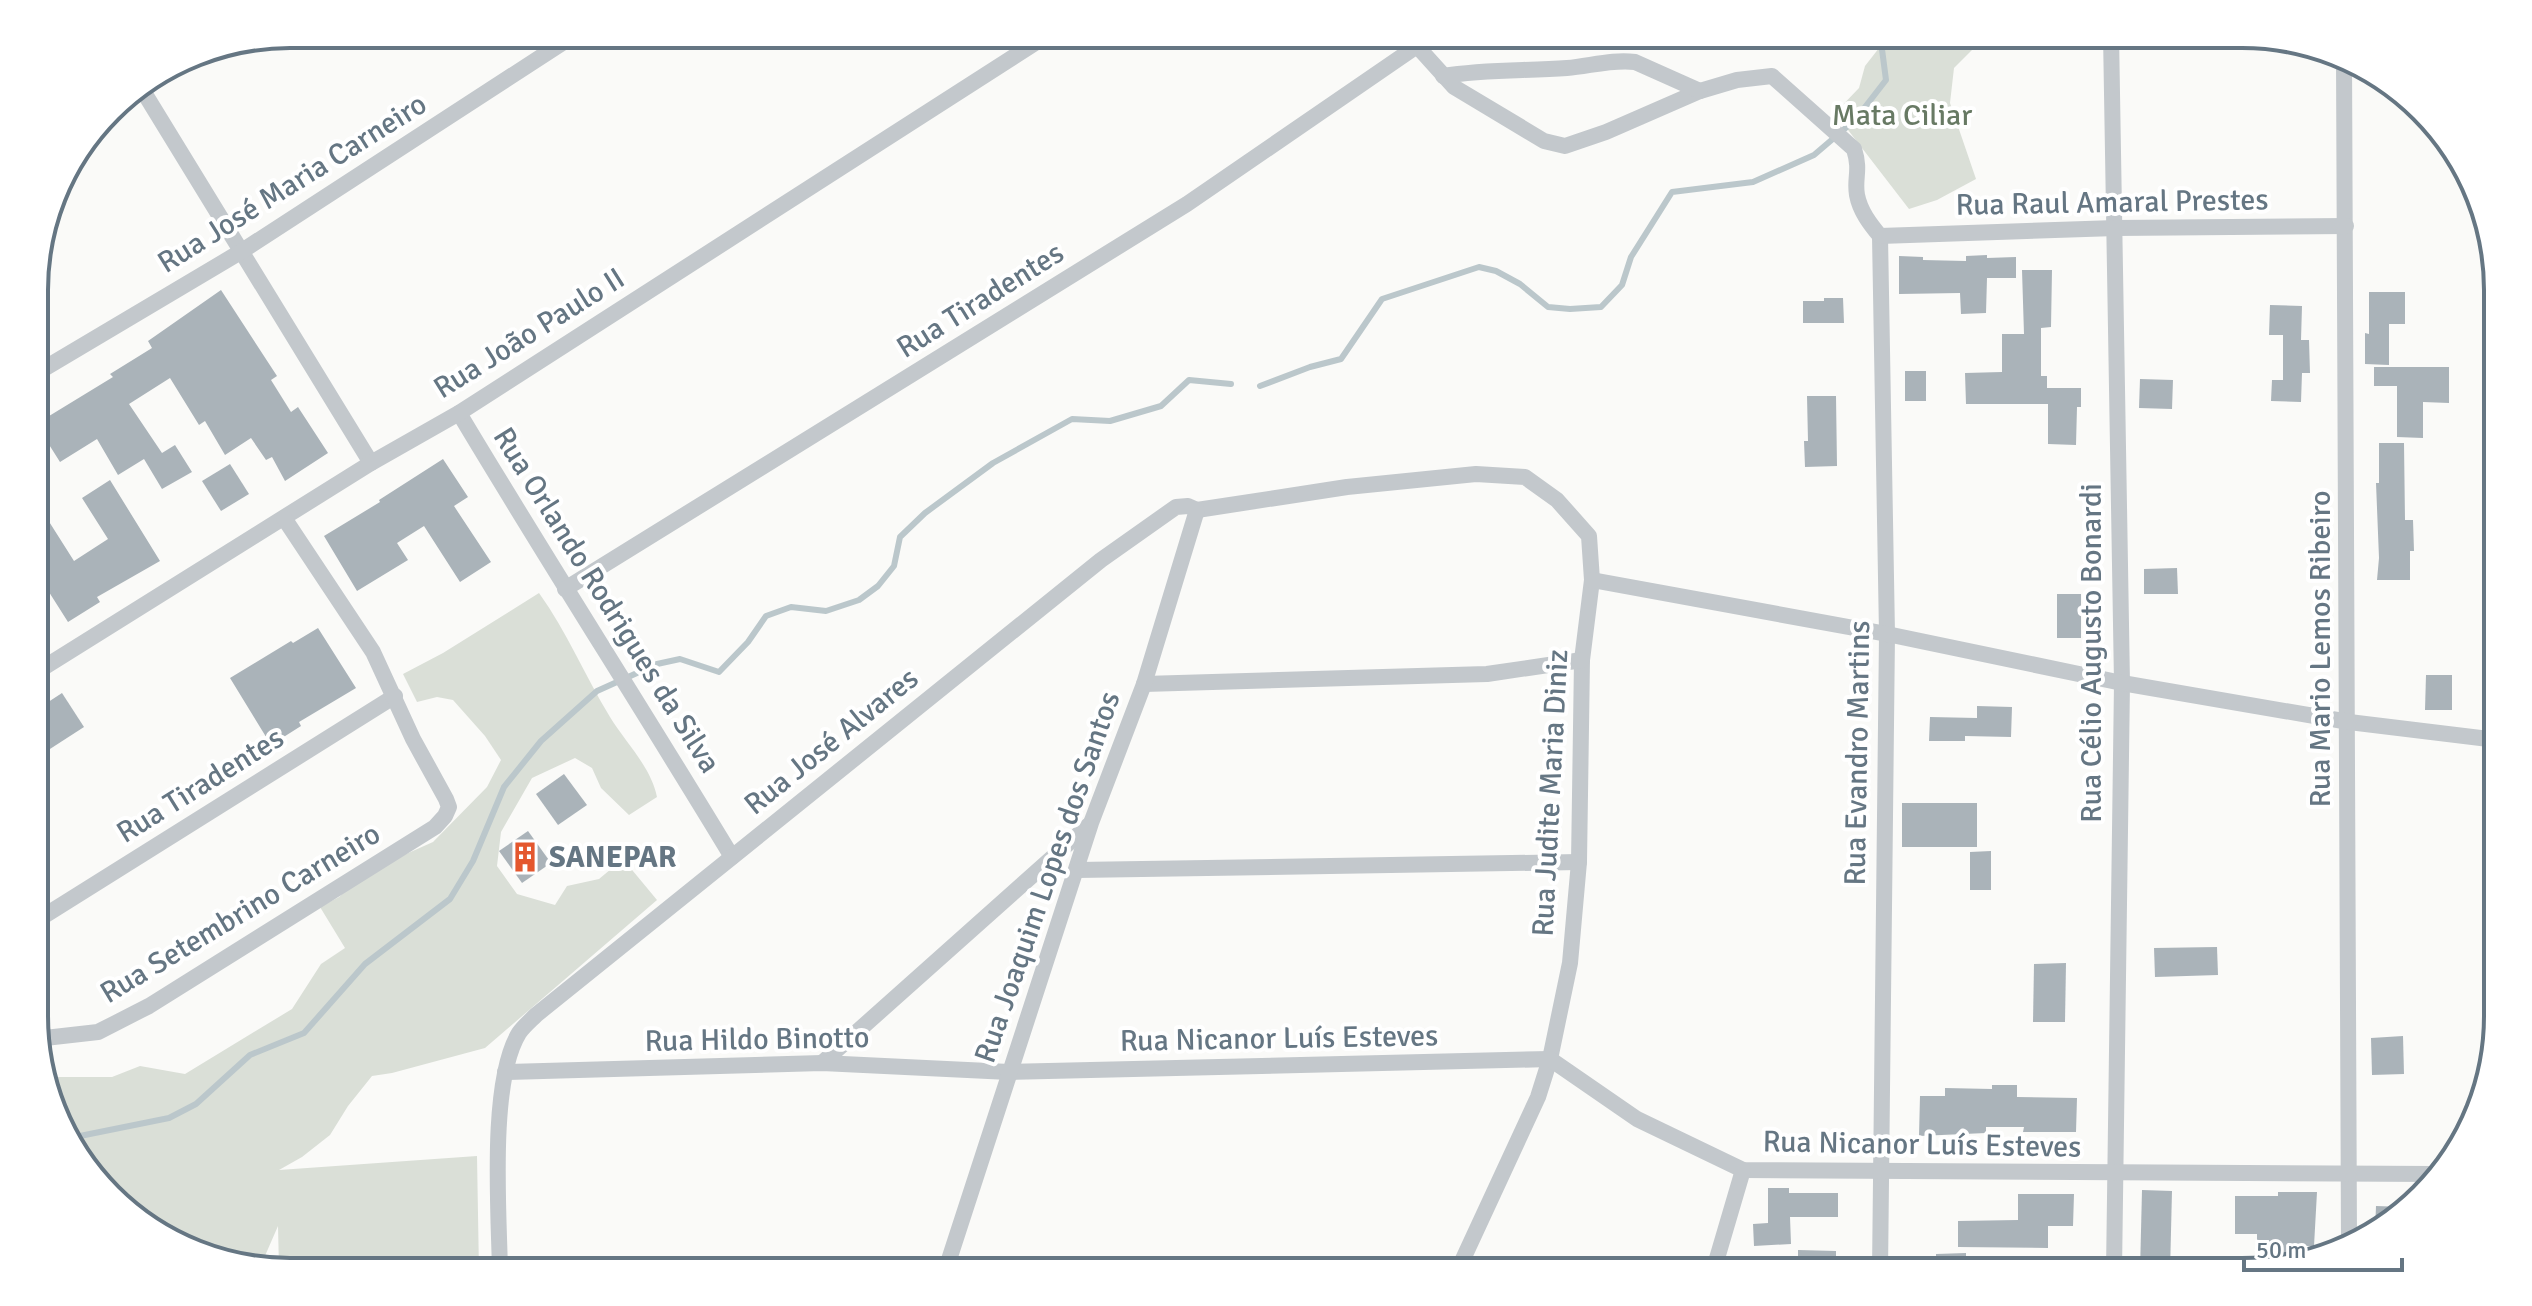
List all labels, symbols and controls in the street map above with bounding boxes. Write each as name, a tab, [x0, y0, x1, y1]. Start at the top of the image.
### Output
street label: Rua José Maria Carneiro	[151, 86, 434, 281]
park label: Mata Ciliar	[1832, 97, 1972, 134]
street label: Rua Raul Amaral Prestes	[1955, 181, 2269, 224]
street label: Rua Tiradentes	[890, 234, 1071, 366]
street label: Rua João Paulo II	[427, 260, 632, 407]
street label: Rua Orlando Rodrigues da Silva	[485, 421, 728, 780]
street label: Rua Célio Augusto Bonardi	[2073, 483, 2110, 823]
street label: Rua Mario Lemos Ribeiro	[2302, 490, 2339, 808]
street label: Rua Evandro Martins	[1837, 620, 1878, 886]
street label: Rua Judite Maria Diniz	[1525, 649, 1576, 938]
street label: Rua José Alvares	[737, 660, 926, 823]
street label: Rua Joaquim Lopes dos Santos	[966, 687, 1128, 1068]
street label: Rua Tiradentes	[110, 719, 291, 851]
street label: Rua Setembrino Carneiro	[93, 815, 387, 1012]
place label: SANEPAR	[549, 839, 677, 876]
building icon: SANEPAR	[508, 840, 542, 874]
street label: Rua Nicanor Luís Esteves	[1119, 1017, 1439, 1060]
street label: Rua Hildo Binotto	[644, 1019, 870, 1060]
street label: Rua Nicanor Luís Esteves	[1762, 1123, 2082, 1166]
scale bar	[2244, 1222, 2402, 1272]
text: 50 m	[2256, 1235, 2306, 1265]

